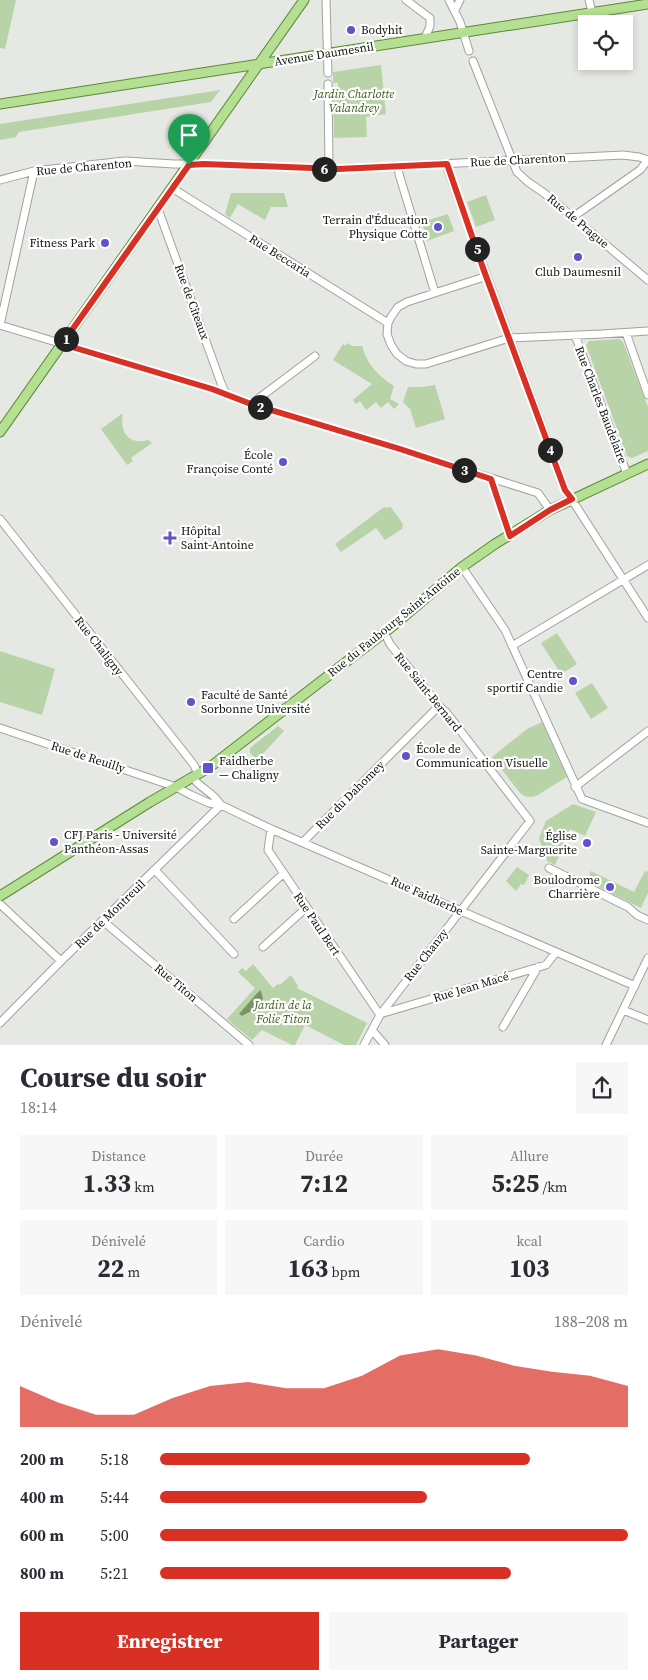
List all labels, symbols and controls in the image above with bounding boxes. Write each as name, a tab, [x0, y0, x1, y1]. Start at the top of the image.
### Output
map controls	[578, 15, 633, 70]
button: locate	[578, 15, 633, 70]
place label: Bodyhit	[361, 22, 403, 38]
marker: Bodyhit	[345, 24, 357, 36]
street label: Avenue Daumesnil	[273, 38, 375, 70]
park label: Jardin Charlotte Valandrey	[312, 86, 394, 116]
pin	[168, 114, 210, 165]
icon: arrive	[175, 121, 203, 149]
street label: Rue de Charenton	[470, 149, 566, 171]
street label: Rue de Charenton	[35, 155, 133, 179]
pin: 6	[312, 156, 336, 182]
text: 6	[321, 159, 328, 179]
street label: Rue de Prague	[544, 190, 612, 252]
place label: Terrain d'Éducation Physique Cotte	[323, 212, 428, 242]
marker: Terrain d'Éducation Physique Cotte	[432, 221, 444, 233]
street label: Rue Beccaria	[246, 231, 315, 282]
place label: Fitness Park	[29, 235, 95, 251]
pin: 5	[464, 236, 490, 262]
marker: Fitness Park	[99, 237, 111, 249]
text: 5	[474, 239, 481, 259]
marker: Club Daumesnil	[572, 251, 584, 263]
street label: Rue de Cîteaux	[171, 262, 213, 343]
place label: Club Daumesnil	[535, 264, 621, 280]
pin: 1	[54, 326, 78, 352]
text: 1	[63, 329, 70, 349]
street label: Rue Charles Baudelaire	[571, 344, 631, 466]
pin: 2	[248, 394, 272, 420]
text: 2	[257, 397, 264, 417]
pin: 4	[538, 438, 562, 462]
text: 4	[547, 440, 554, 460]
place label: École Françoise Conté	[187, 447, 273, 477]
marker: École Françoise Conté	[277, 456, 289, 468]
pin: 3	[452, 458, 476, 482]
text: 3	[461, 460, 468, 480]
place label: Hôpital Saint-Antoine	[181, 523, 254, 553]
marker: Hôpital Saint-Antoine	[163, 531, 177, 545]
street label: Rue du Faubourg Saint-Antoine	[324, 563, 464, 681]
street label: Rue Chaligny	[71, 613, 128, 679]
street label: Rue Saint-Bernard	[391, 649, 465, 735]
place label: Centre sportif Candie	[487, 666, 563, 696]
marker: Centre sportif Candie	[567, 675, 579, 687]
place label: Faculté de Santé Sorbonne Université	[201, 687, 310, 717]
marker: Faculté de Santé Sorbonne Université	[185, 696, 197, 708]
street label: Rue de Reuilly	[49, 738, 128, 777]
place label: École de Communication Visuelle	[416, 741, 548, 771]
marker: École de Communication Visuelle	[400, 750, 412, 762]
place label: Faidherbe — Chaligny	[219, 753, 280, 783]
street label: Rue du Dahomey	[312, 756, 389, 833]
marker: Faidherbe — Chaligny	[201, 761, 215, 775]
place label: CFJ Paris - Université Panthéon-Assas	[64, 827, 177, 857]
place label: Église Sainte-Marguerite	[481, 828, 577, 858]
marker: CFJ Paris - Université Panthéon-Assas	[48, 836, 60, 848]
marker: Église Sainte-Marguerite	[581, 837, 593, 849]
place label: Boulodrome Charrière	[534, 872, 600, 902]
street label: Rue Faidherbe	[388, 873, 466, 919]
street label: Rue de Montreuil	[71, 876, 149, 952]
marker: Boulodrome Charrière	[604, 881, 616, 893]
street label: Rue Paul Bert	[290, 889, 344, 959]
street label: Rue Chanzy	[400, 925, 452, 985]
street label: Rue Titon	[151, 960, 201, 1006]
street label: Rue Jean Macé	[431, 968, 511, 1006]
park label: Jardin de la Folie Titon	[252, 997, 312, 1027]
text: Course du soir	[20, 1058, 206, 1096]
button: share	[576, 1062, 628, 1114]
text: 18:14	[20, 1096, 57, 1118]
text: Distance	[92, 1146, 146, 1166]
text: Durée	[305, 1146, 343, 1166]
text: Allure	[510, 1146, 549, 1166]
text: 1.33	[83, 1166, 131, 1200]
text: 7:12	[300, 1166, 348, 1200]
text: 5:25	[491, 1166, 539, 1200]
text: km	[131, 1177, 155, 1197]
text: /km	[539, 1177, 567, 1197]
text: Dénivelé	[91, 1231, 146, 1251]
text: Cardio	[303, 1231, 345, 1251]
text: kcal	[517, 1231, 542, 1251]
text: 22	[97, 1251, 124, 1285]
text: 163	[288, 1251, 328, 1285]
text: 103	[509, 1251, 550, 1285]
text: m	[124, 1262, 140, 1282]
text: bpm	[328, 1262, 360, 1282]
text: Dénivelé	[20, 1310, 82, 1332]
text: 188–208 m	[554, 1310, 628, 1332]
text: 200 m	[20, 1448, 64, 1470]
text: 5:18	[100, 1448, 129, 1470]
text: 400 m	[20, 1486, 64, 1508]
text: 5:44	[100, 1486, 129, 1508]
text: 600 m	[20, 1524, 64, 1546]
text: 5:00	[100, 1524, 129, 1546]
text: 800 m	[20, 1562, 64, 1584]
text: 5:21	[100, 1562, 129, 1584]
button: Enregistrer	[20, 1612, 319, 1670]
button: Partager	[329, 1612, 628, 1670]

